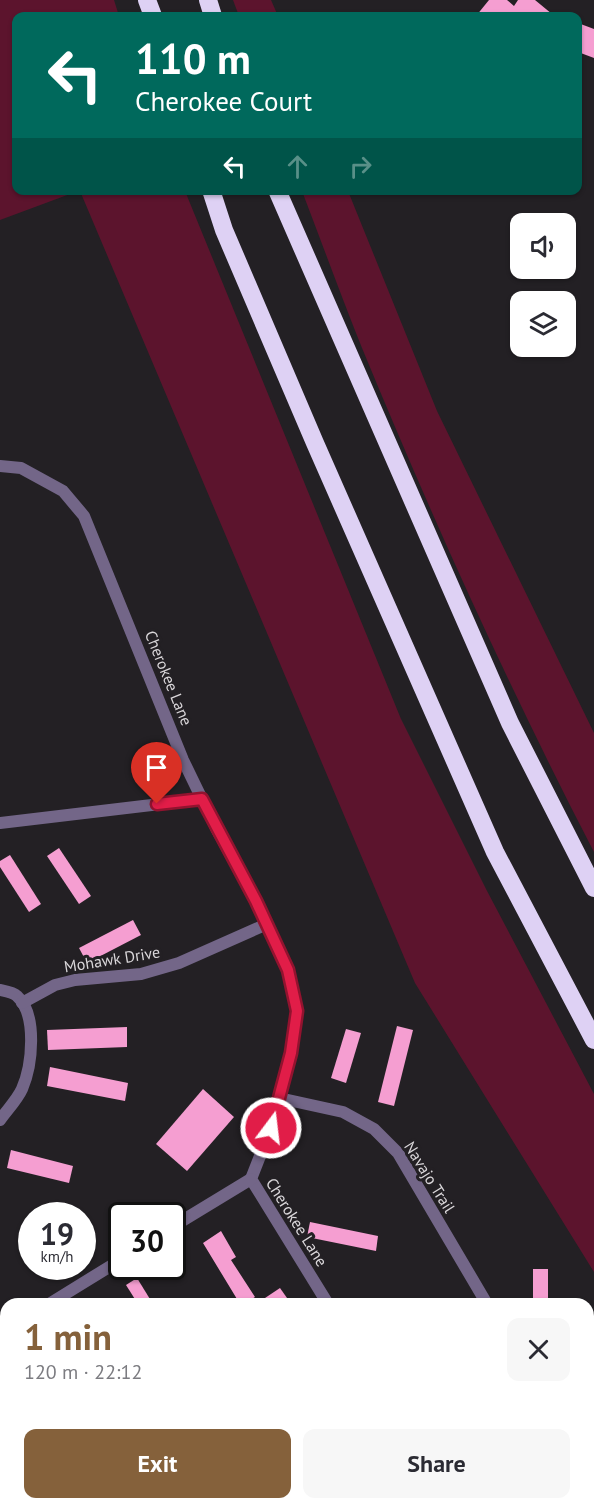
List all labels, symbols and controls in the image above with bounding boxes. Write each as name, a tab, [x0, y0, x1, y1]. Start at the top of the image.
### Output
text: 110 m	[135, 31, 251, 86]
icon: left	[36, 36, 114, 114]
text: Cherokee Court	[135, 84, 312, 118]
icon: left	[218, 150, 251, 183]
icon: ahead	[281, 150, 314, 183]
icon: right	[344, 150, 377, 183]
map controls	[510, 213, 576, 357]
button: sound	[510, 213, 576, 279]
button: layers	[510, 291, 576, 357]
street label: Cherokee Lane	[141, 628, 197, 728]
pin	[131, 742, 182, 804]
icon: arrive	[140, 751, 173, 784]
street label: Mohawk Drive	[63, 942, 161, 976]
position arrow	[239, 1096, 303, 1160]
street label: Navajo Trail	[400, 1138, 460, 1217]
street label: Cherokee Lane	[262, 1174, 332, 1270]
speed limit sign: 30	[108, 1202, 186, 1280]
text: 19	[40, 1214, 74, 1253]
text: km/h	[41, 1247, 73, 1266]
text: 1 min	[24, 1313, 112, 1360]
button: close	[507, 1318, 570, 1381]
text: 120 m · 22:12	[24, 1359, 142, 1385]
button: Exit	[24, 1429, 291, 1498]
button: Share	[303, 1429, 570, 1498]

